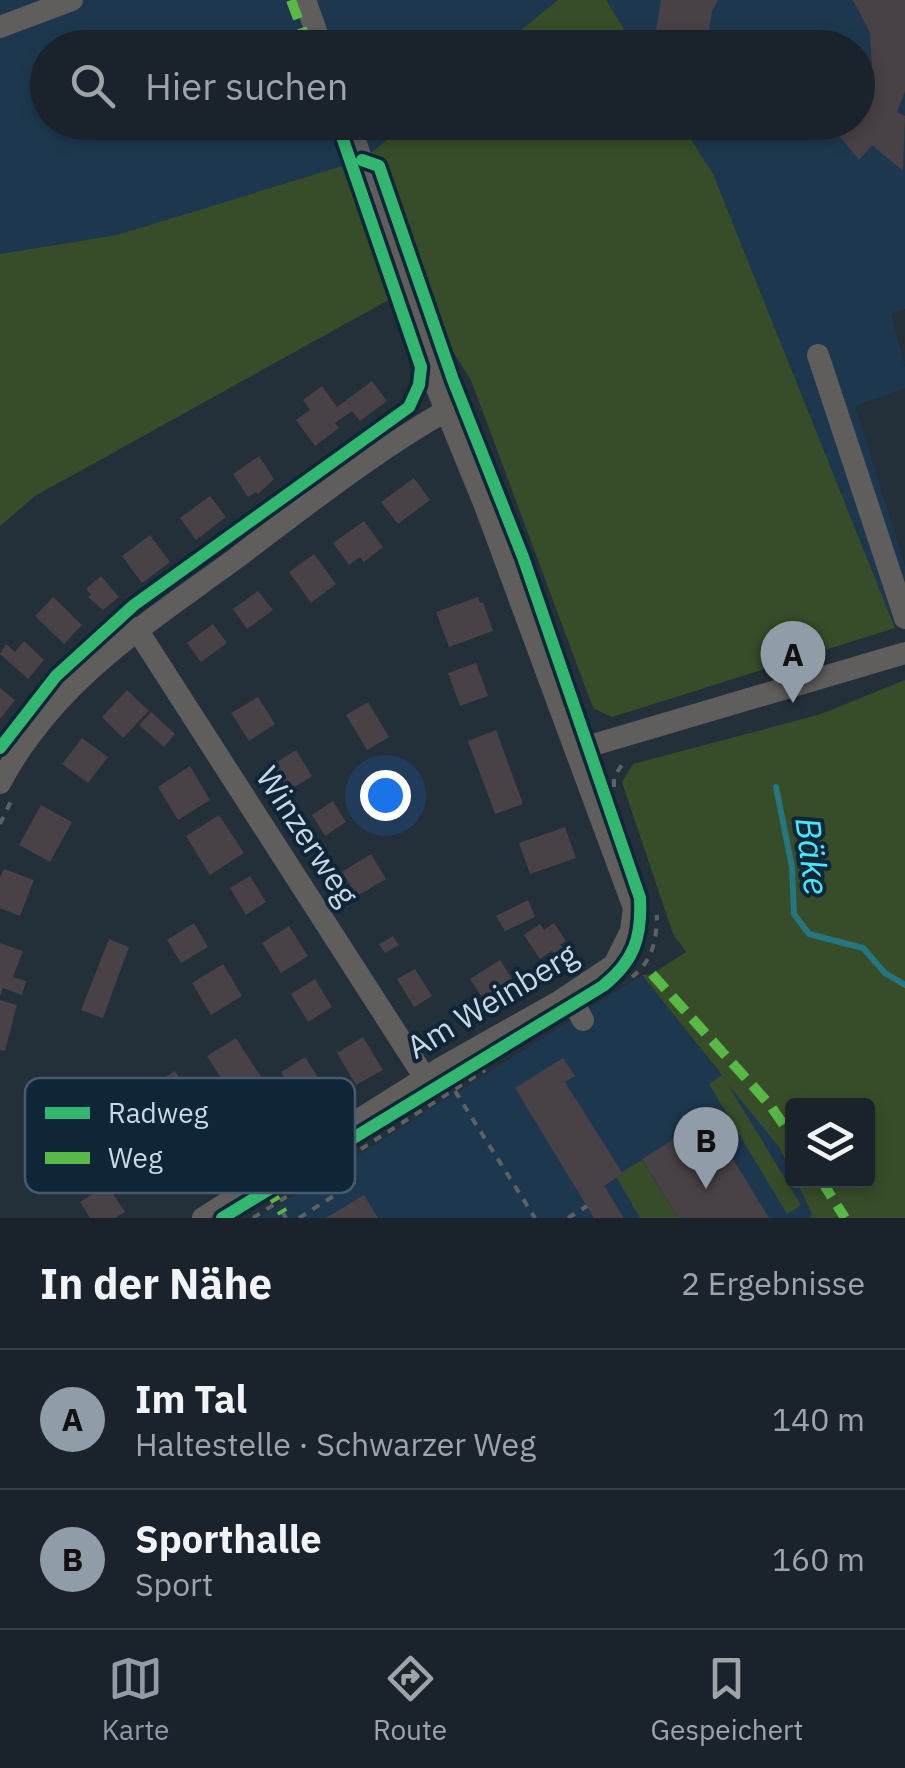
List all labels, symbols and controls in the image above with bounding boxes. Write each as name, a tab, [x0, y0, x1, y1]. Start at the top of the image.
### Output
search box	[30, 30, 875, 140]
icon: search	[65, 58, 120, 113]
text: Hier suchen	[145, 61, 348, 110]
pin: A	[760, 620, 826, 703]
street label: Winzerweg	[247, 758, 368, 913]
your location	[360, 770, 411, 821]
water label: Bäke	[785, 815, 841, 897]
street label: Am Weinberg	[398, 933, 585, 1068]
legend	[25, 1078, 355, 1193]
text: Radweg	[108, 1094, 209, 1131]
map controls	[785, 1098, 875, 1188]
button: layers	[785, 1098, 875, 1188]
pin: B	[674, 1106, 738, 1189]
text: Weg	[108, 1139, 163, 1176]
text: In der Nähe	[40, 1256, 272, 1311]
text: 2 Ergebnisse	[681, 1262, 865, 1304]
text: Im Tal	[135, 1374, 247, 1423]
text: A	[62, 1398, 83, 1440]
text: 140 m	[772, 1398, 865, 1440]
text: Haltestelle · Schwarzer Weg	[135, 1423, 536, 1465]
text: Sporthalle	[135, 1514, 322, 1563]
text: B	[62, 1538, 83, 1580]
text: 160 m	[772, 1538, 865, 1580]
text: Sport	[135, 1563, 213, 1605]
tab: Karte	[102, 1651, 169, 1748]
tab: Route	[373, 1651, 447, 1748]
tab: Gespeichert	[651, 1651, 803, 1748]

